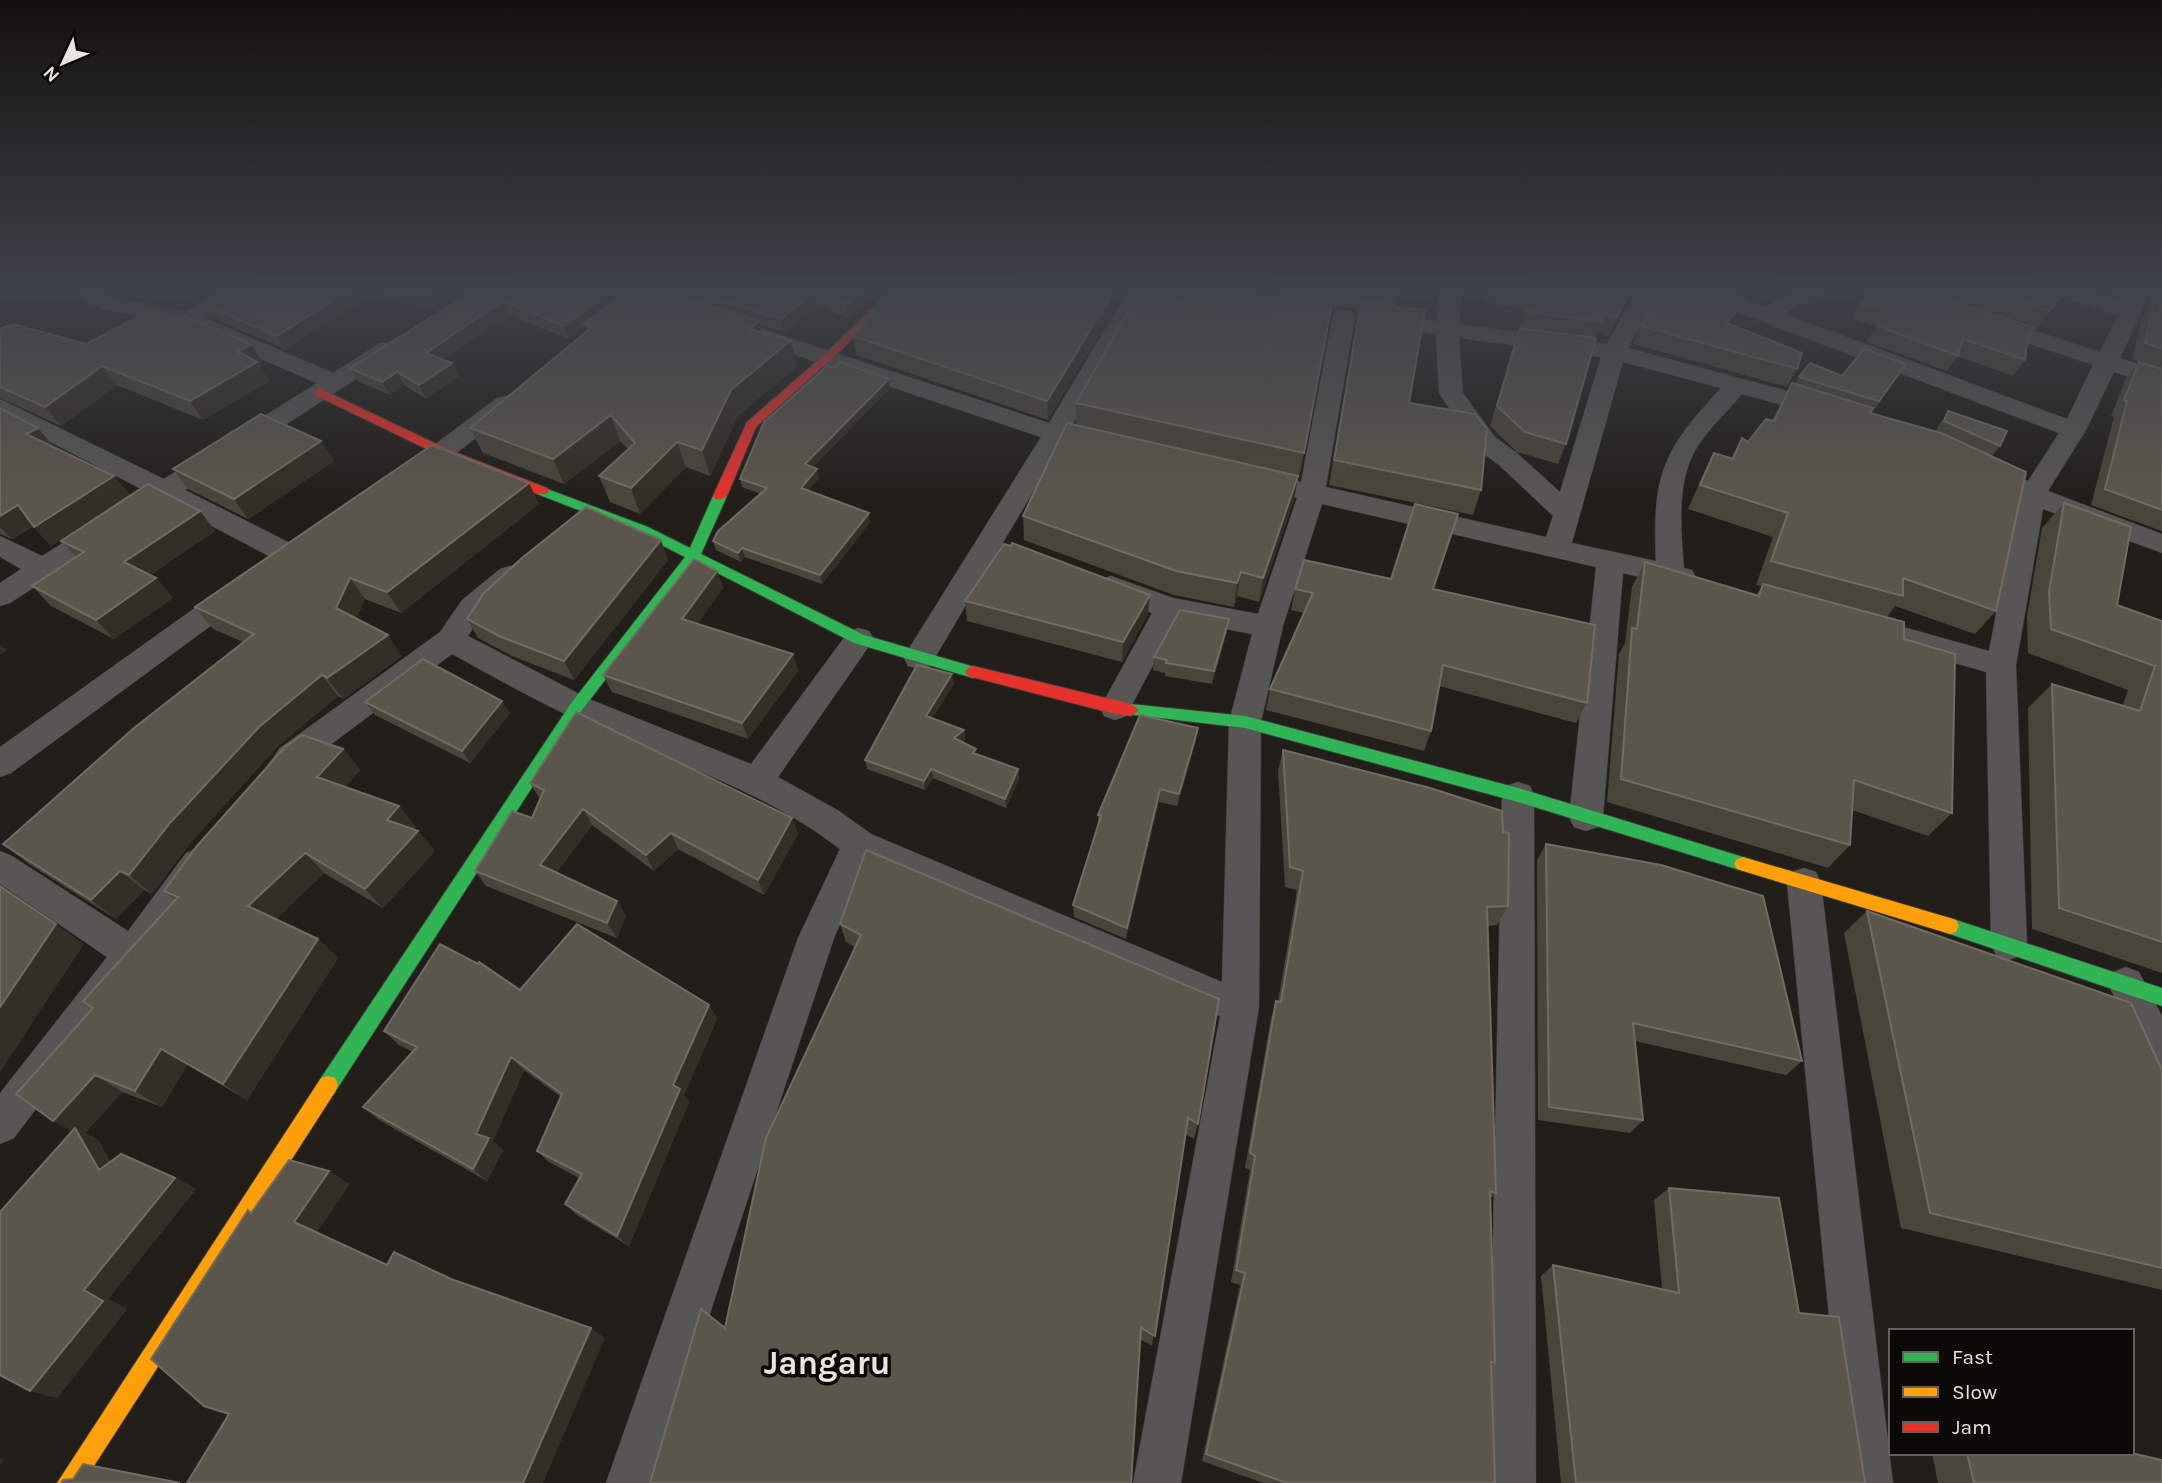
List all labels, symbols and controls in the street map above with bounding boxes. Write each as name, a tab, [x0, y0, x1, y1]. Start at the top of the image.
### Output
north arrow	[28, 28, 98, 98]
text: N	[39, 62, 64, 87]
legend	[1889, 1329, 2134, 1455]
district label: Jangaru	[764, 1344, 890, 1382]
text: Fast	[1952, 1345, 1993, 1369]
text: Slow	[1952, 1380, 1997, 1404]
text: Jam	[1952, 1415, 1992, 1439]

